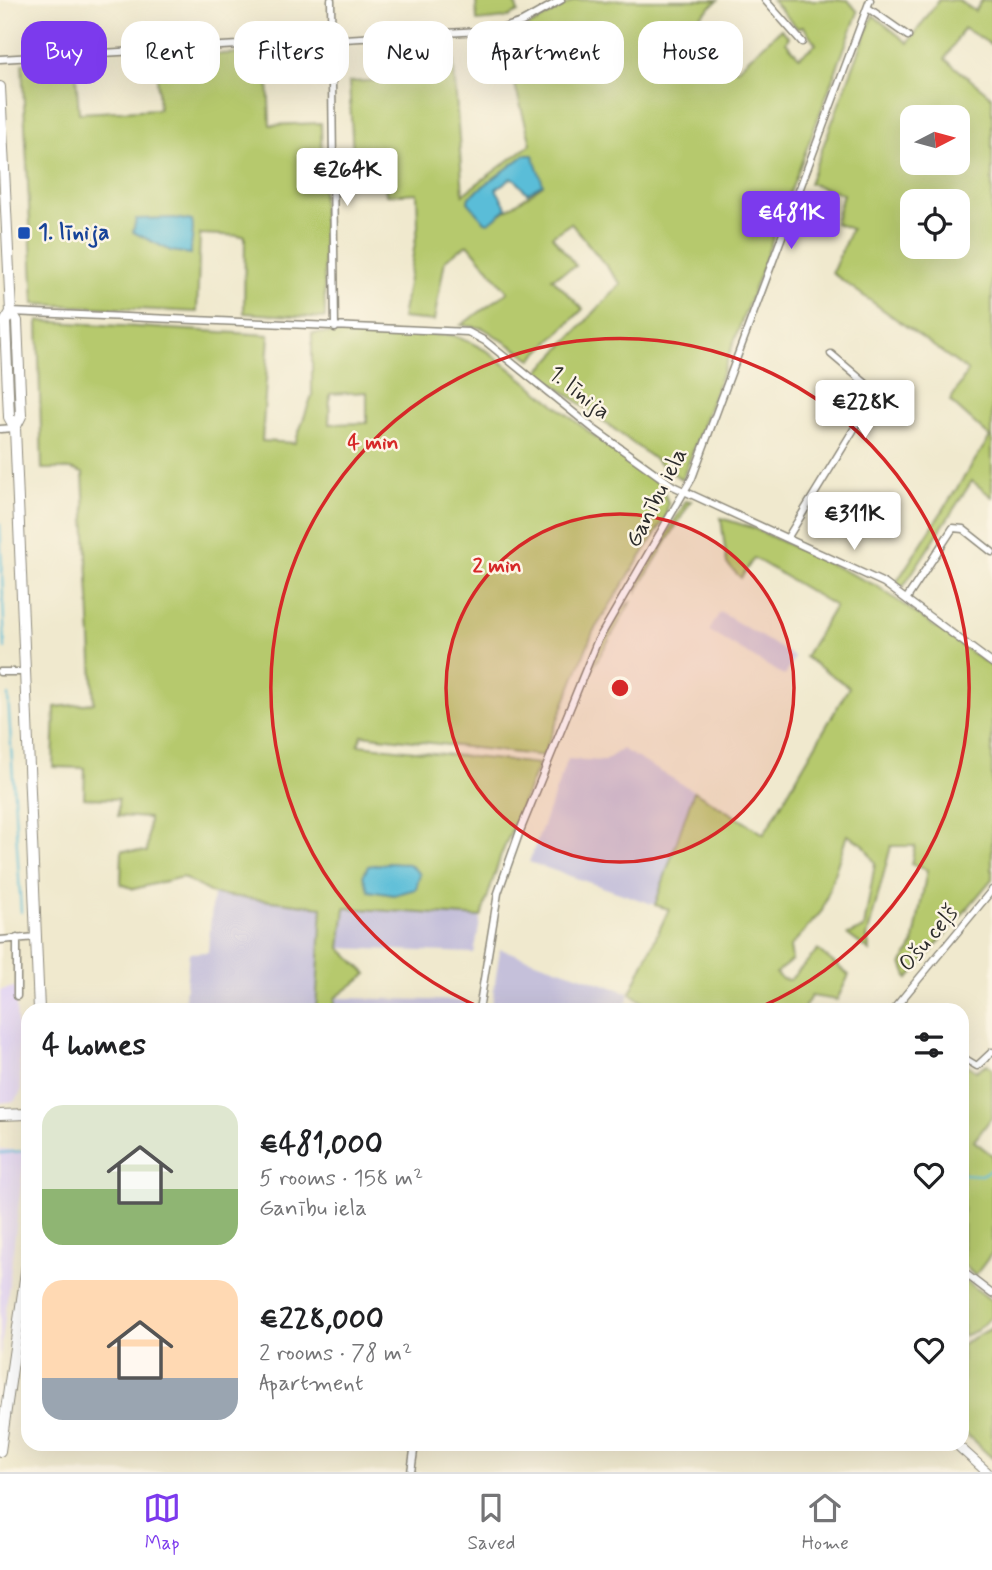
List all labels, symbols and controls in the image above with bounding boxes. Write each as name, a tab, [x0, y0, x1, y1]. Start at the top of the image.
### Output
chip: Buy	[21, 21, 107, 84]
chip: Rent	[121, 21, 220, 84]
chip: Filters	[234, 21, 349, 84]
chip: New	[363, 21, 453, 84]
chip: Apartment	[467, 21, 624, 84]
chip: House	[638, 21, 743, 84]
north arrow	[900, 105, 970, 175]
map controls	[900, 105, 970, 259]
pin: €264K	[298, 148, 396, 208]
text: €264K	[313, 156, 381, 186]
button: locate	[900, 189, 970, 259]
pin: €481K	[742, 191, 840, 251]
text: €481K	[758, 199, 824, 229]
place label: 1. līnija	[38, 218, 109, 248]
marker: 1. līnija	[16, 225, 32, 241]
street label: 1. līnija	[542, 359, 616, 427]
pin: €228K	[816, 380, 914, 440]
text: €228K	[831, 388, 899, 418]
text: 4 min	[347, 429, 399, 457]
street label: Ganību iela	[619, 443, 695, 553]
pin: €311K	[805, 492, 903, 552]
text: €311K	[824, 500, 884, 530]
text: 2 min	[472, 552, 522, 580]
centre of rings	[608, 676, 632, 700]
street label: Ošu ceļš	[892, 899, 966, 979]
text: 4 homes	[42, 1026, 146, 1065]
icon: filters	[910, 1026, 948, 1064]
text: €481,000	[259, 1125, 383, 1164]
icon: home	[98, 1133, 182, 1217]
icon: heart	[910, 1156, 948, 1194]
text: 5 rooms · 158 m²	[259, 1164, 423, 1194]
text: Ganību iela	[259, 1194, 367, 1224]
text: €228,000	[259, 1300, 384, 1339]
icon: home	[98, 1308, 182, 1392]
icon: heart	[910, 1331, 948, 1369]
text: 2 rooms · 78 m²	[259, 1339, 412, 1369]
text: Apartment	[259, 1369, 364, 1399]
tab: Map	[143, 1489, 181, 1556]
tab: Saved	[467, 1489, 515, 1556]
tab: Home	[802, 1489, 849, 1556]

